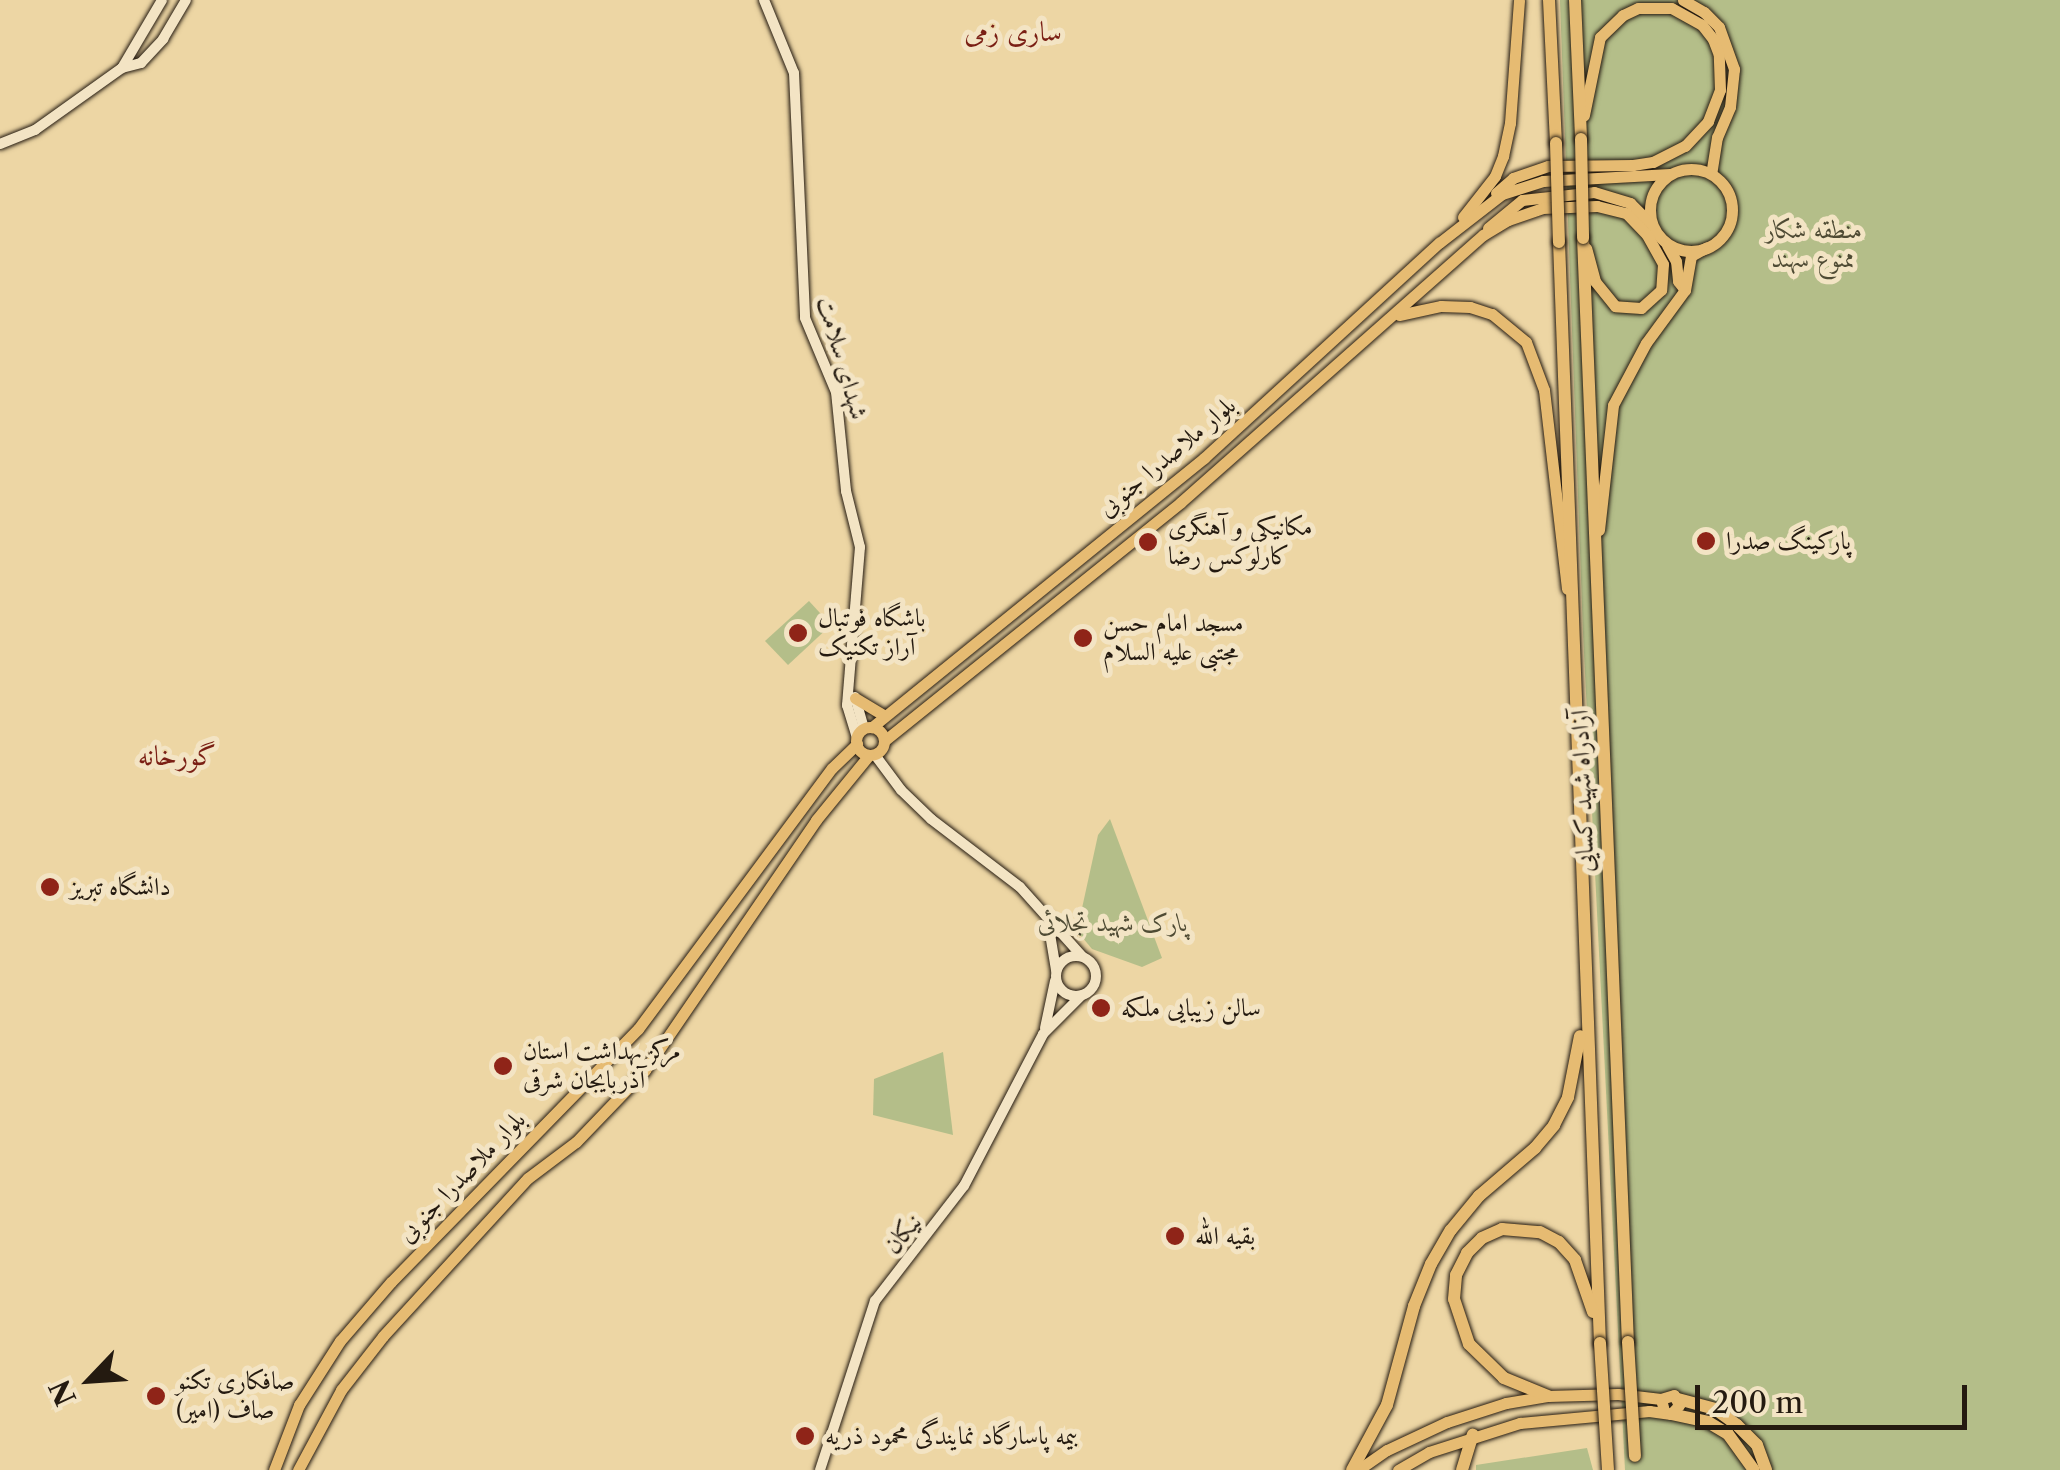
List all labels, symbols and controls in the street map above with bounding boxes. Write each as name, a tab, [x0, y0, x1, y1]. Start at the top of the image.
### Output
district label: ساری زمی	[964, 14, 1062, 48]
park label: منطقه شکار ممنوع سهند	[1765, 216, 1863, 275]
street label: شهدای سلامت	[810, 293, 874, 423]
street label: بلوار ملاصدرا جنوبی	[1092, 391, 1242, 523]
place label: مکانیکی و آهنگری کارلوکس رضا	[1168, 513, 1312, 572]
place label: پارکینگ صدرا	[1726, 526, 1851, 556]
marker: پارکینگ صدرا	[1695, 530, 1717, 552]
marker: مکانیکی و آهنگری کارلوکس رضا	[1137, 531, 1159, 553]
place label: باشگاه فوتبال آراز تکنیک	[818, 604, 925, 663]
place label: مسجد امام حسن مجتبی علیه السلام	[1103, 609, 1243, 668]
marker: باشگاه فوتبال آراز تکنیک	[787, 622, 809, 644]
marker: مسجد امام حسن مجتبی علیه السلام	[1072, 627, 1094, 649]
street label: آزادراه شهید کسایی	[1565, 709, 1601, 873]
district label: گورخانه	[138, 738, 216, 772]
place label: دانشگاه تبریز	[70, 872, 171, 902]
marker: دانشگاه تبریز	[39, 876, 61, 898]
park label: پارک شهید تجلائی	[1038, 908, 1188, 938]
place label: سالن زیبایی ملکه	[1121, 993, 1261, 1023]
marker: سالن زیبایی ملکه	[1090, 997, 1112, 1019]
place label: مرکز بهداشت استان آذربایجان شرقی	[523, 1037, 681, 1096]
marker: مرکز بهداشت استان آذربایجان شرقی	[492, 1055, 514, 1077]
street label: بلوار ملاصدرا جنوبی	[392, 1105, 532, 1249]
street label: نیکان	[878, 1208, 928, 1260]
place label: بقیه الله	[1195, 1221, 1255, 1251]
marker: بقیه الله	[1164, 1225, 1186, 1247]
north arrow	[40, 1330, 140, 1430]
scale bar	[1700, 1365, 1972, 1427]
place label: صافکاری تکنو صاف (امیر)	[176, 1367, 294, 1426]
text: N	[42, 1374, 83, 1411]
text: 200 m	[1712, 1384, 1803, 1421]
marker: صافکاری تکنو صاف (امیر)	[145, 1385, 167, 1407]
place label: بیمه پاسارگاد نمایندگی محمود ذریه	[825, 1421, 1078, 1451]
marker: بیمه پاسارگاد نمایندگی محمود ذریه	[794, 1425, 816, 1447]

